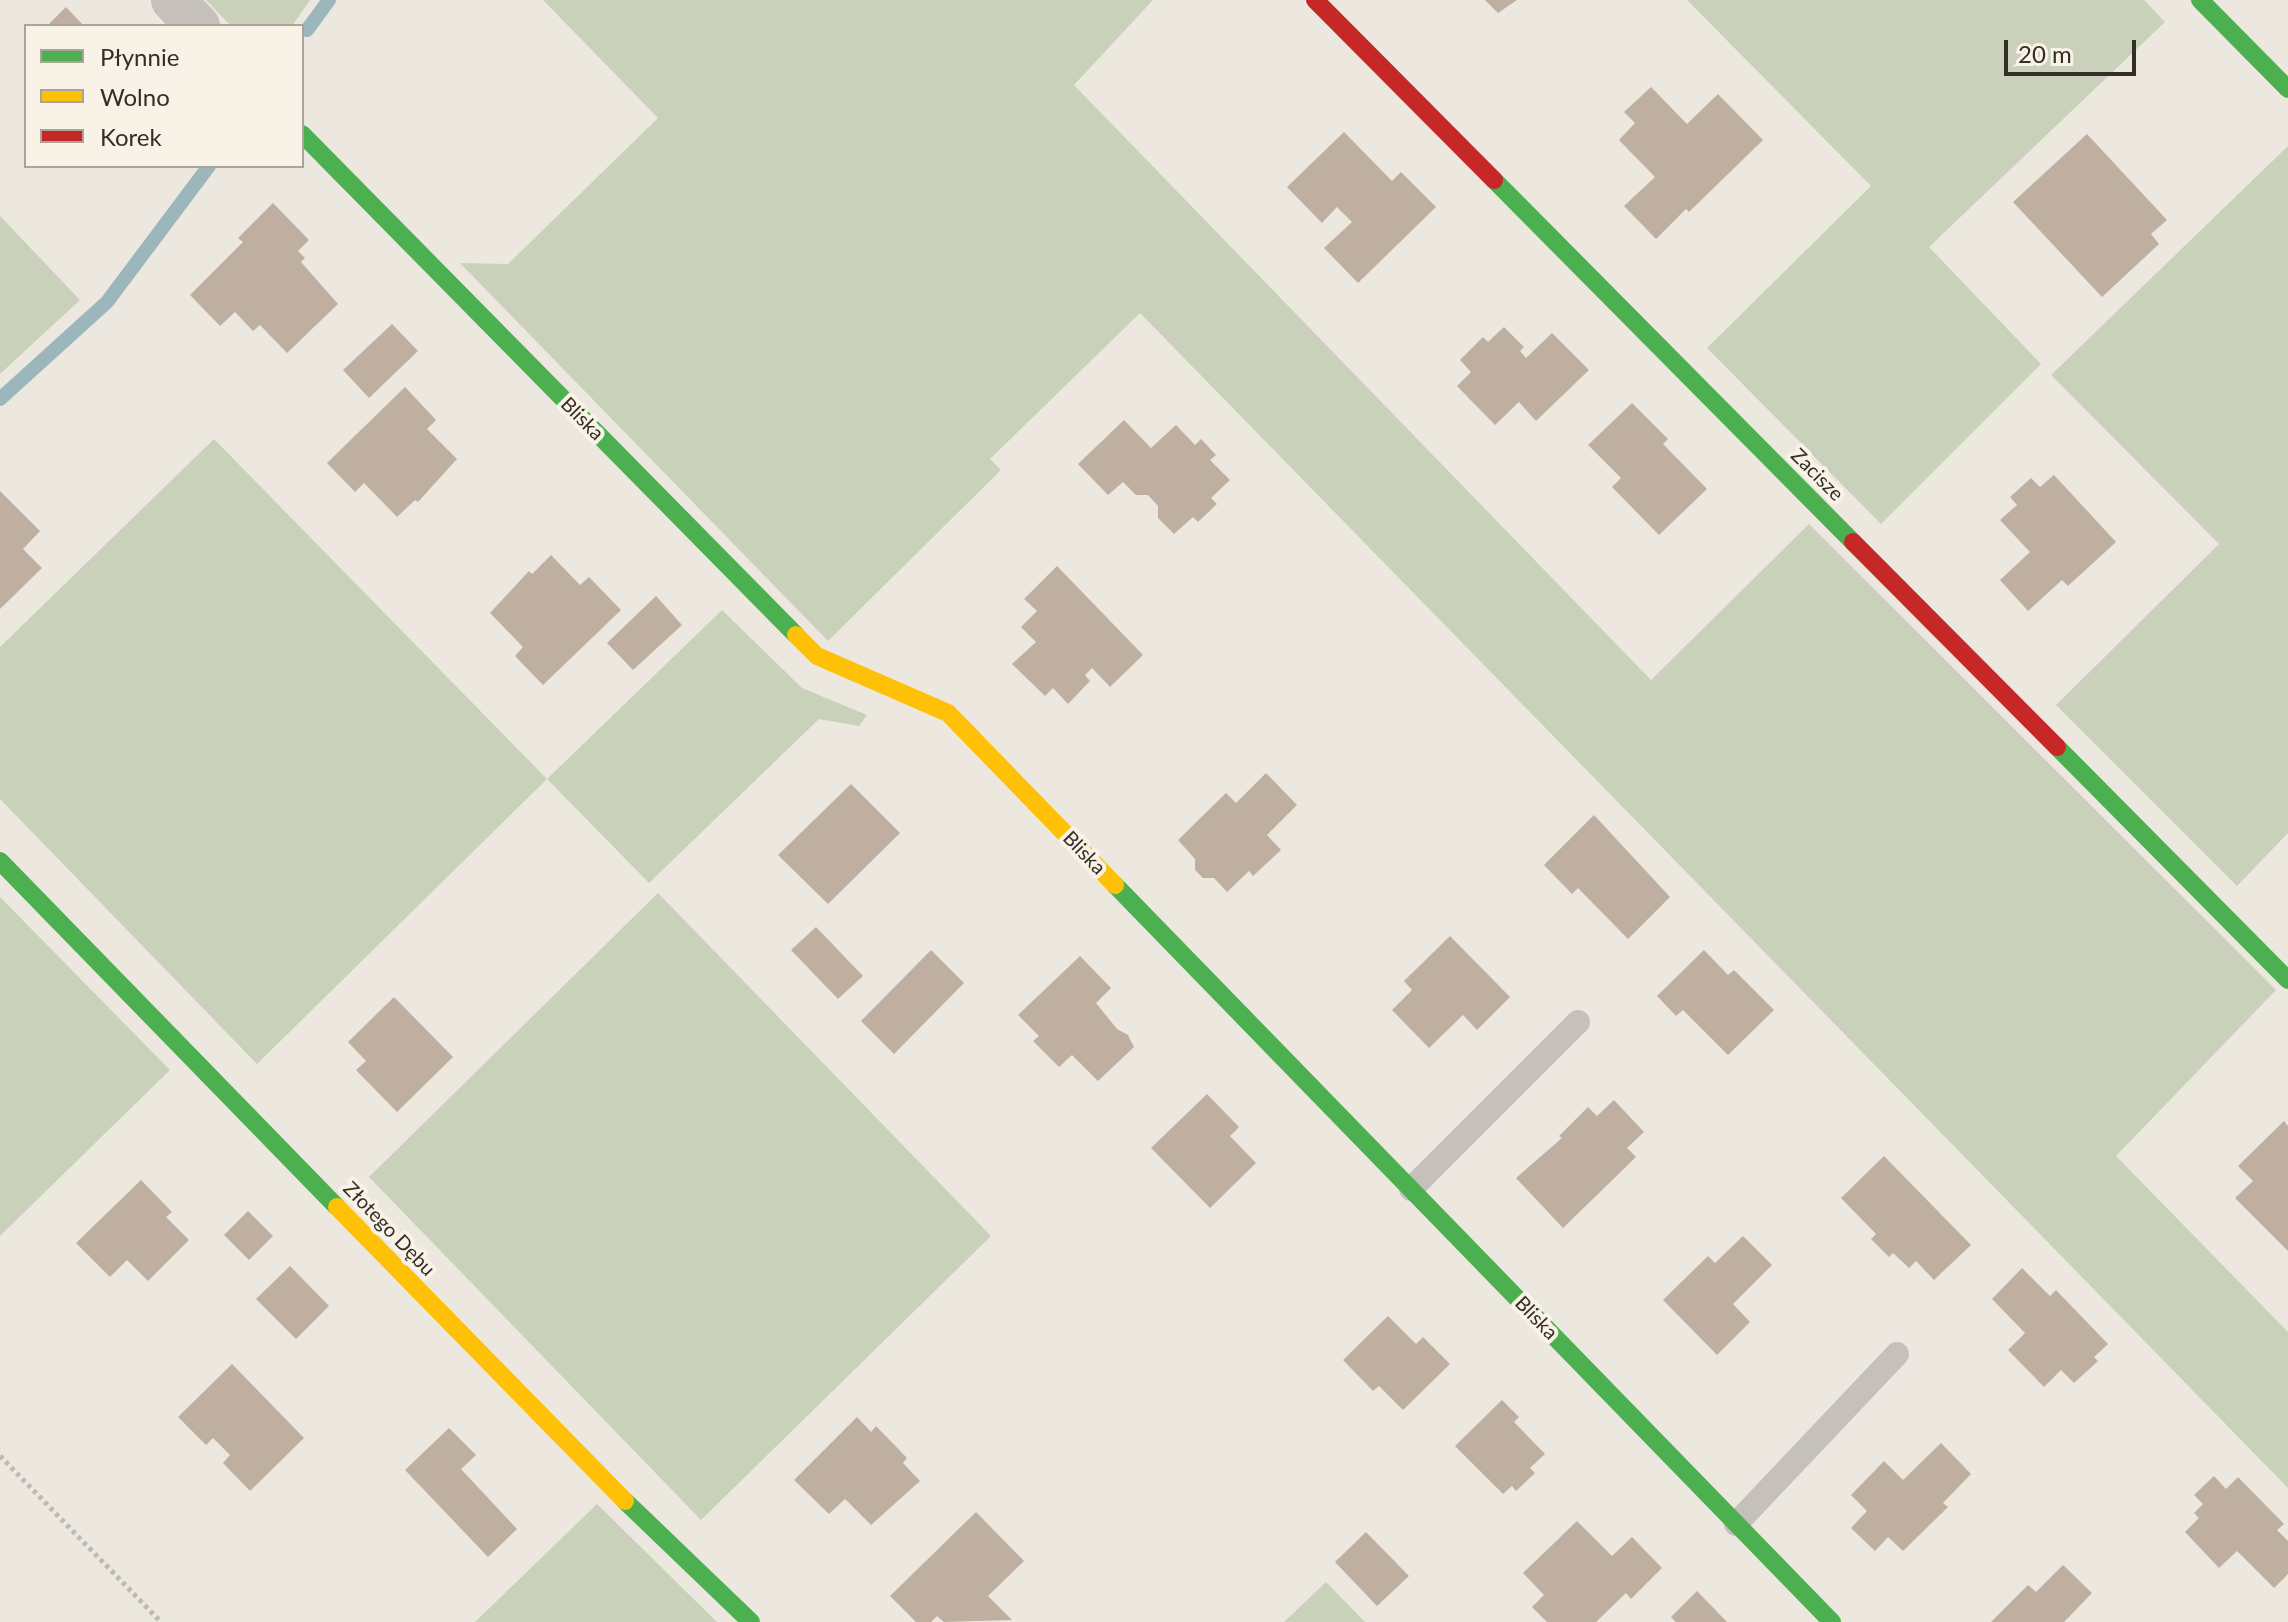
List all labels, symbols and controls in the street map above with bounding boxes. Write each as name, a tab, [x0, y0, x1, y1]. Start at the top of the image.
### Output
legend	[24, 24, 304, 168]
scale bar	[2008, 24, 2140, 74]
text: 20 m	[2018, 39, 2072, 68]
text: Płynnie	[100, 42, 179, 71]
text: Wolno	[100, 82, 170, 111]
text: Korek	[100, 122, 162, 151]
street label: Bliska	[555, 392, 609, 446]
street label: Zacisze	[1786, 444, 1848, 506]
street label: Bliska	[1058, 826, 1110, 880]
street label: Złotego Dębu	[338, 1177, 440, 1281]
street label: Bliska	[1510, 1291, 1562, 1345]

